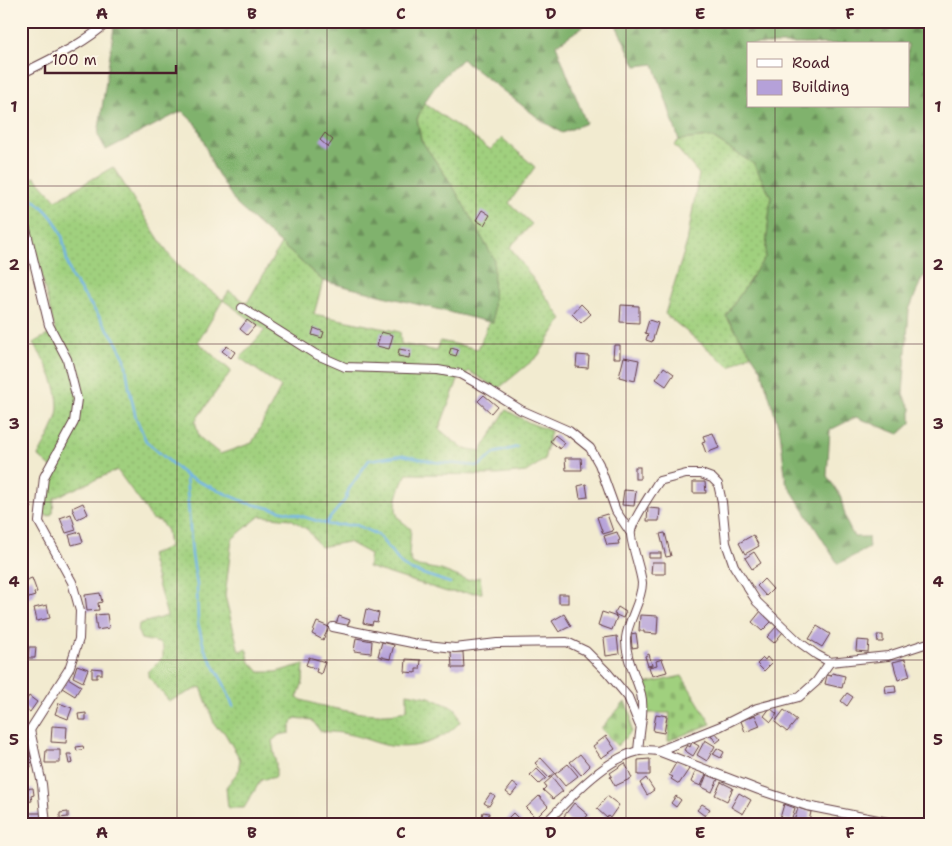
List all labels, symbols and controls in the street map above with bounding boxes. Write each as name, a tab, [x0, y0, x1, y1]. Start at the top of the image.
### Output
text: A	[96, 3, 108, 24]
text: B	[247, 3, 257, 24]
text: C	[396, 3, 406, 24]
text: D	[545, 3, 557, 24]
text: E	[695, 3, 705, 24]
text: F	[845, 3, 855, 24]
scale bar	[45, 42, 176, 74]
legend	[747, 42, 910, 108]
text: 100 m	[52, 50, 97, 70]
text: Road	[792, 53, 830, 73]
text: Building	[792, 77, 849, 97]
text: 1	[10, 96, 18, 117]
text: 1	[934, 96, 942, 117]
text: 2	[8, 254, 20, 275]
text: 2	[932, 254, 944, 275]
text: 3	[8, 413, 20, 434]
text: 3	[932, 413, 944, 434]
text: 4	[8, 571, 20, 592]
text: 4	[932, 571, 944, 592]
text: 5	[9, 729, 19, 750]
text: 5	[933, 729, 943, 750]
text: A	[96, 822, 108, 843]
text: B	[247, 822, 257, 843]
text: C	[396, 822, 406, 843]
text: D	[545, 822, 557, 843]
text: E	[695, 822, 705, 843]
text: F	[845, 822, 855, 843]

